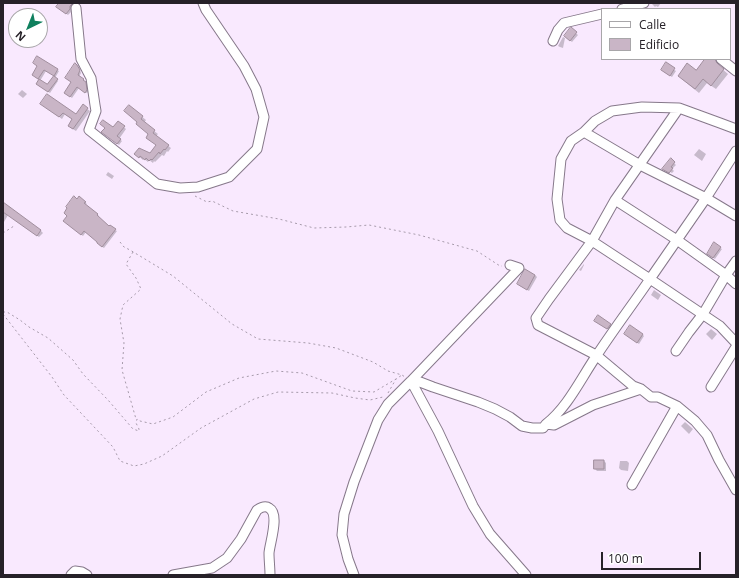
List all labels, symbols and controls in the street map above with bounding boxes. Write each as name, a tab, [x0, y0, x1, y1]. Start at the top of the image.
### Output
north arrow	[8, 8, 48, 48]
legend	[601, 8, 731, 60]
text: Calle	[639, 16, 666, 33]
text: N	[12, 28, 29, 45]
text: Edificio	[639, 36, 679, 53]
scale bar	[603, 544, 703, 570]
text: 100 m	[608, 550, 643, 567]

